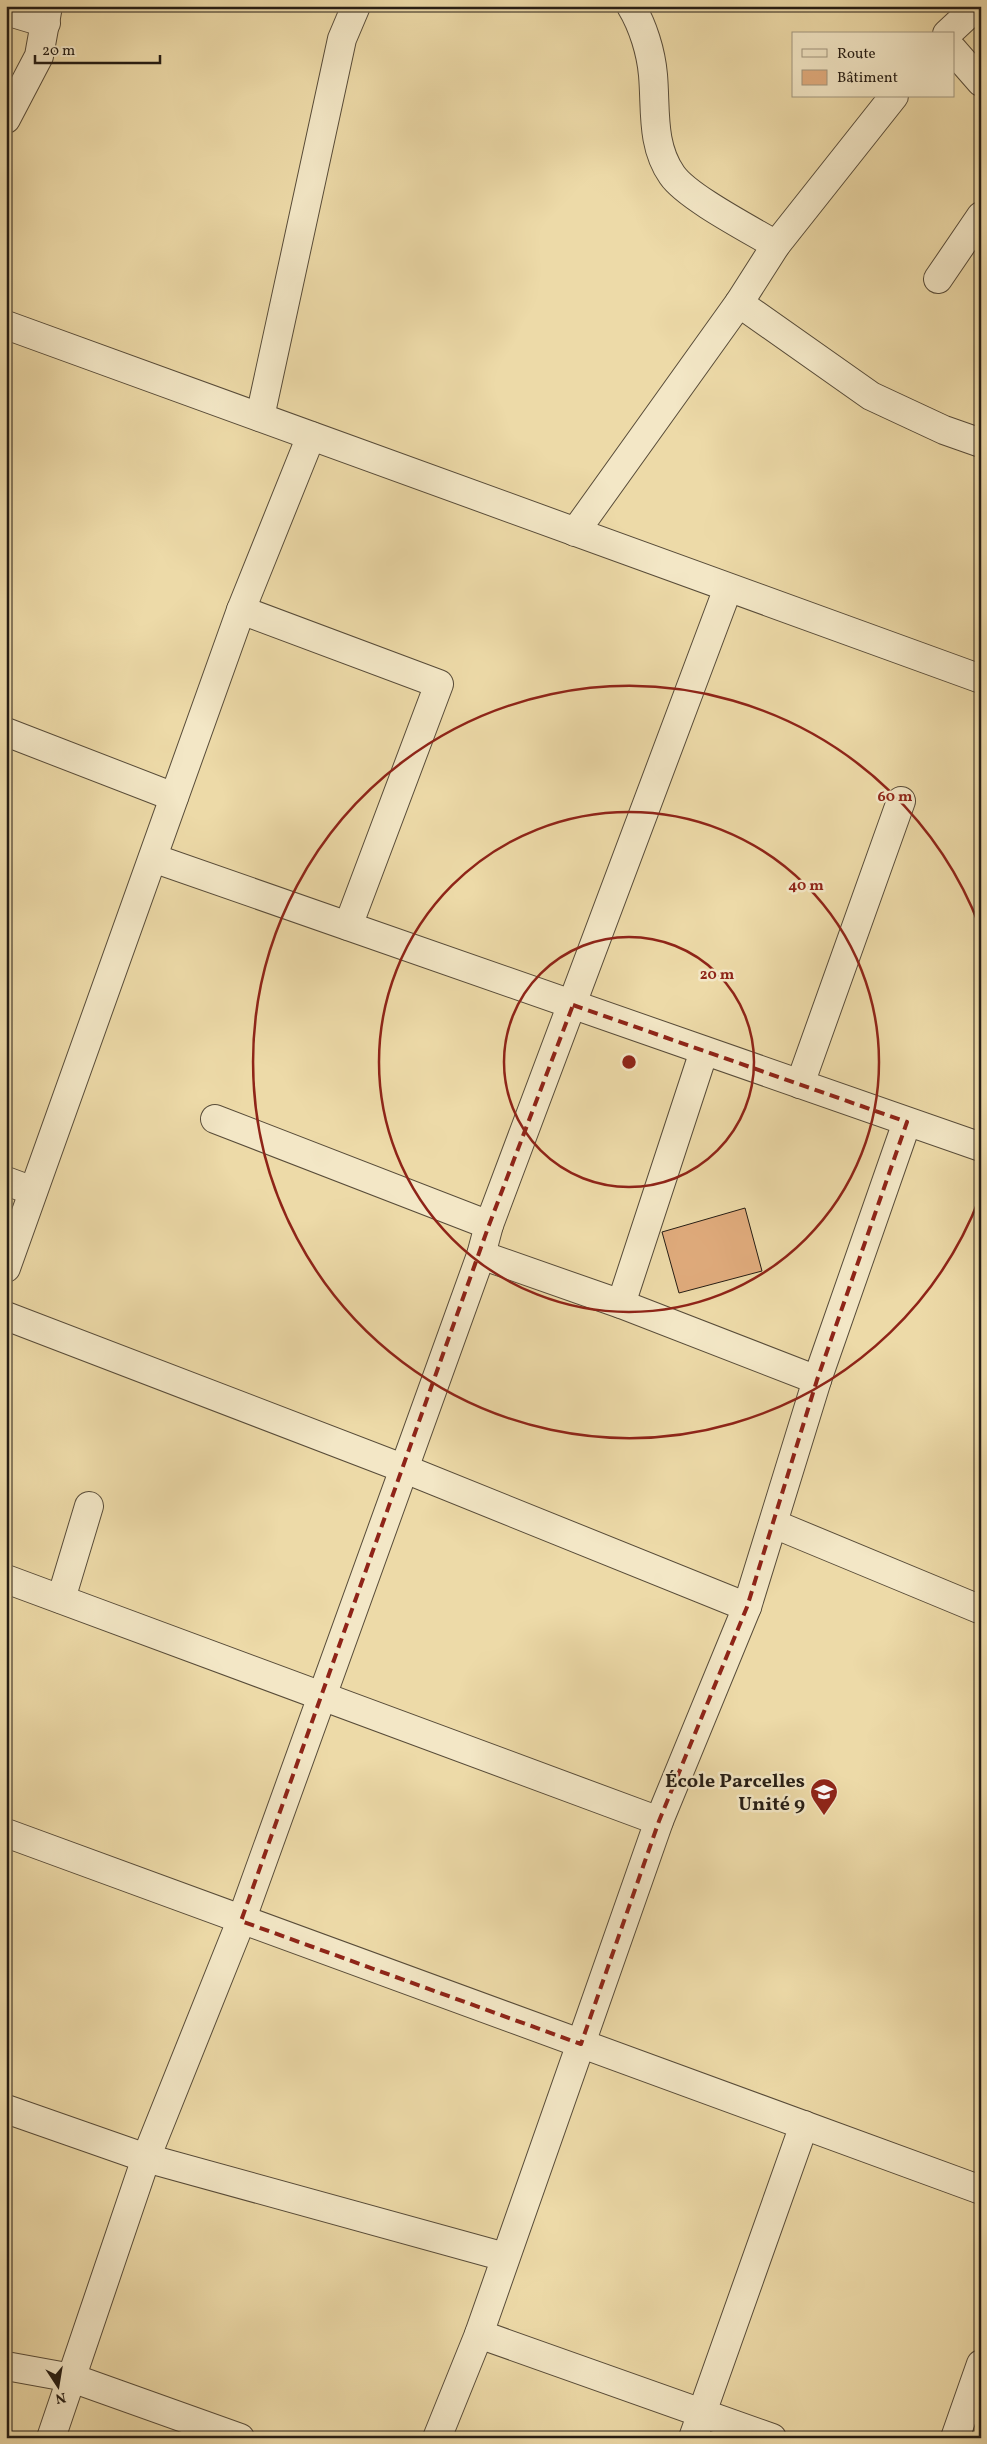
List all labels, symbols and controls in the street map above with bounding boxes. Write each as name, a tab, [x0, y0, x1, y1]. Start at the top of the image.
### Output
scale bar	[35, 32, 160, 64]
legend	[792, 32, 954, 98]
text: 20 m	[42, 41, 75, 62]
text: Route	[837, 44, 876, 65]
text: Bâtiment	[837, 68, 898, 89]
text: 60 m	[878, 787, 913, 808]
text: 40 m	[788, 876, 824, 897]
text: 20 m	[700, 965, 735, 986]
centre of rings	[620, 1053, 638, 1071]
place label: École Parcelles Unité 9	[665, 1768, 805, 1819]
school or university icon: École Parcelles Unité 9	[809, 1777, 839, 1816]
north arrow	[32, 2362, 82, 2412]
text: N	[53, 2387, 67, 2408]

